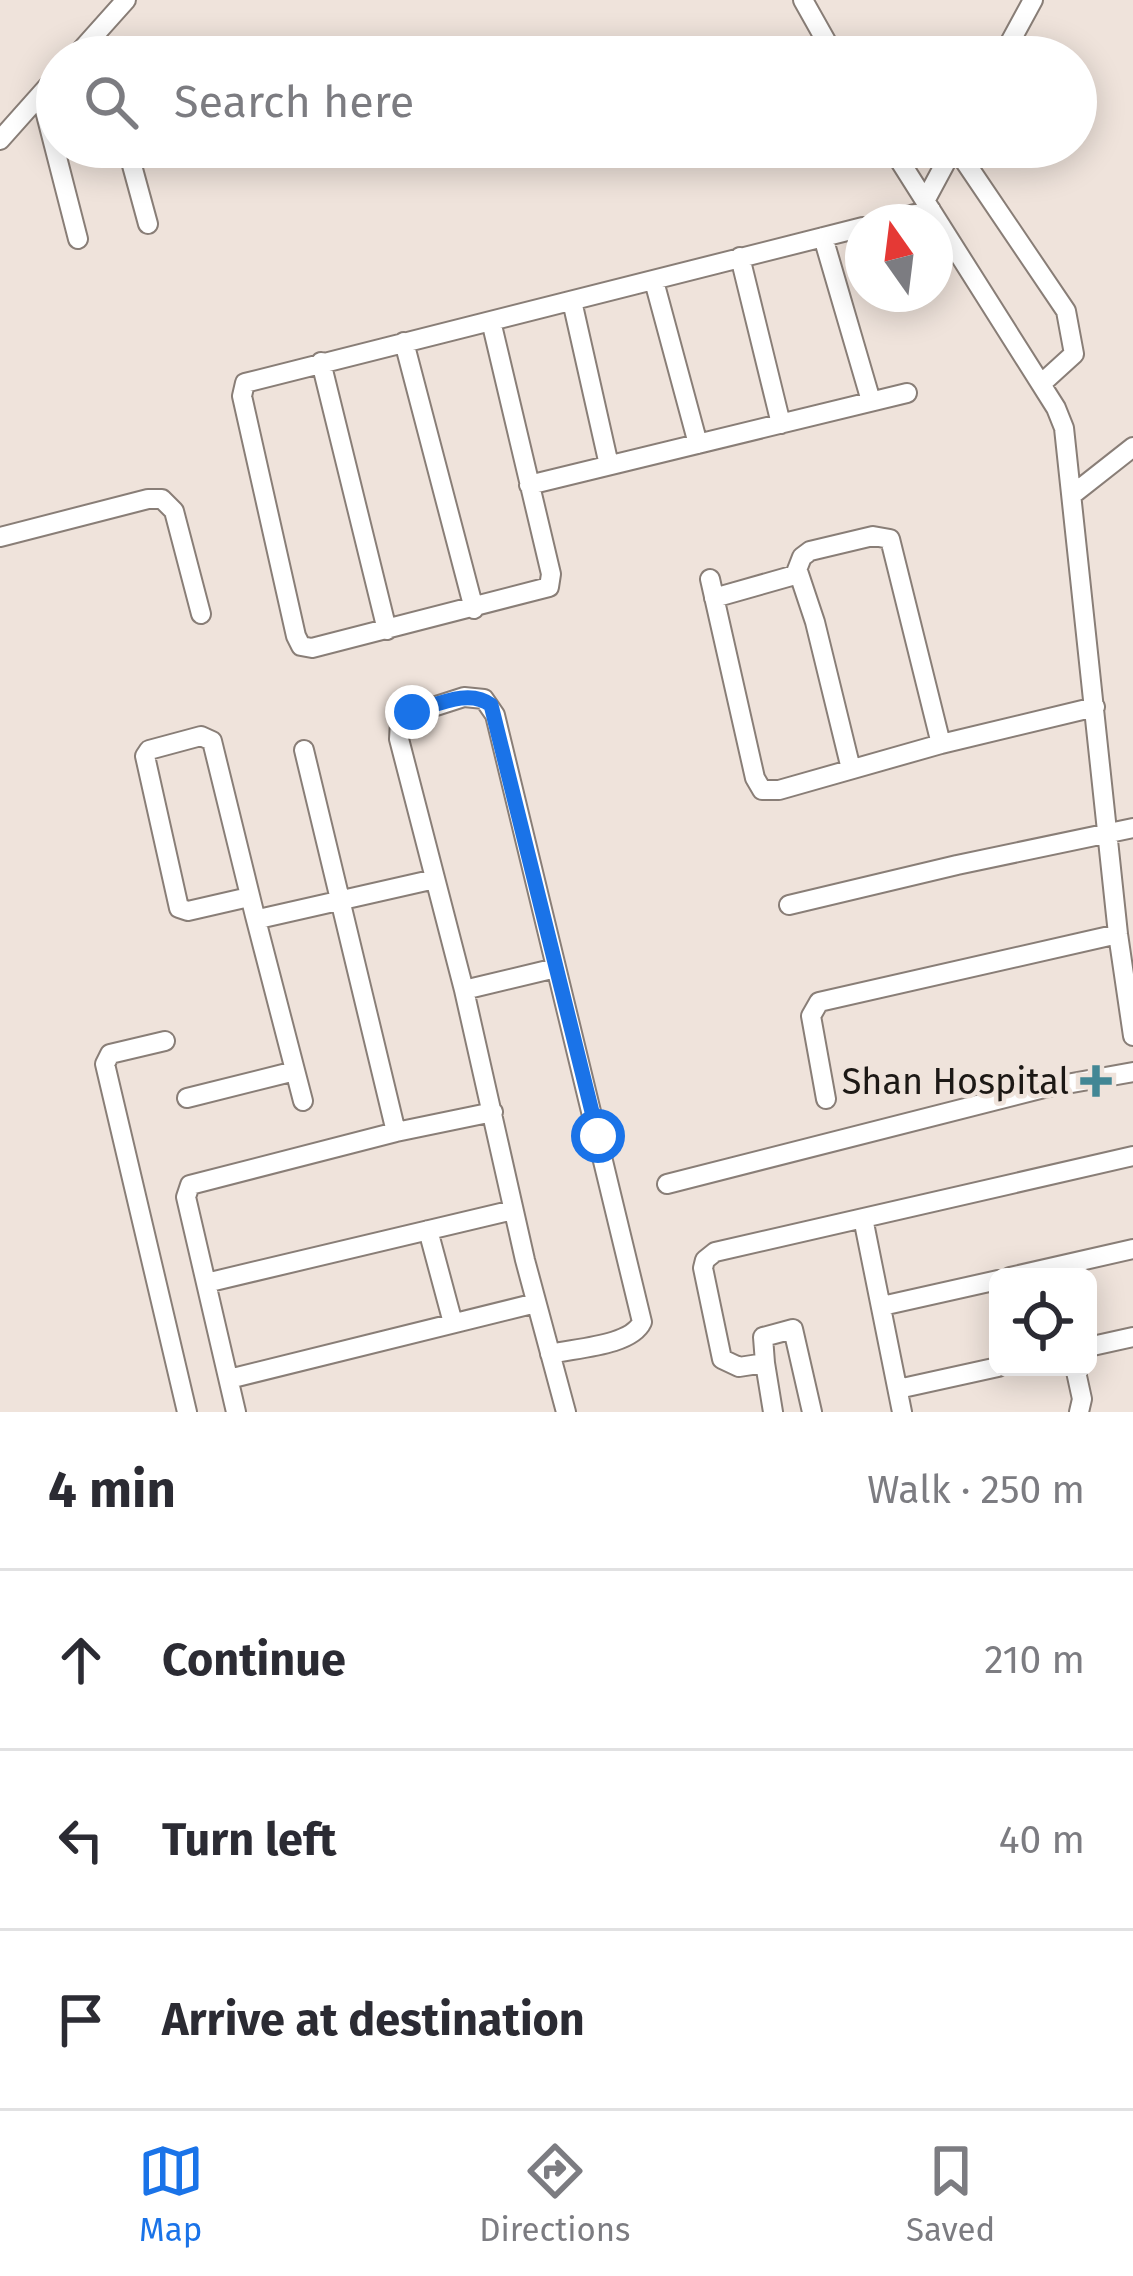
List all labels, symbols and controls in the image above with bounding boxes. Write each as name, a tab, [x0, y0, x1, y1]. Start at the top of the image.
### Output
search box	[36, 36, 1097, 168]
icon: search	[78, 69, 144, 135]
text: Search here	[174, 75, 414, 129]
north arrow	[845, 204, 953, 312]
route end	[385, 685, 439, 739]
place label: Shan Hospital	[842, 1060, 1069, 1104]
marker: Shan Hospital	[1080, 1065, 1112, 1097]
route start	[571, 1109, 625, 1163]
map controls	[989, 1268, 1097, 1376]
button: locate	[989, 1268, 1097, 1376]
text: 4 min	[48, 1459, 176, 1521]
text: Walk · 250 m	[867, 1467, 1085, 1513]
icon: ahead	[48, 1627, 114, 1693]
text: Continue	[162, 1633, 346, 1687]
text: 210 m	[984, 1637, 1085, 1683]
icon: left	[48, 1807, 114, 1873]
text: Turn left	[162, 1813, 336, 1867]
text: 40 m	[999, 1817, 1085, 1863]
icon: arrive	[48, 1987, 114, 2053]
text: Arrive at destination	[162, 1993, 585, 2047]
tab: Map	[138, 2138, 204, 2250]
tab: Directions	[479, 2138, 631, 2250]
tab: Saved	[906, 2138, 995, 2250]

